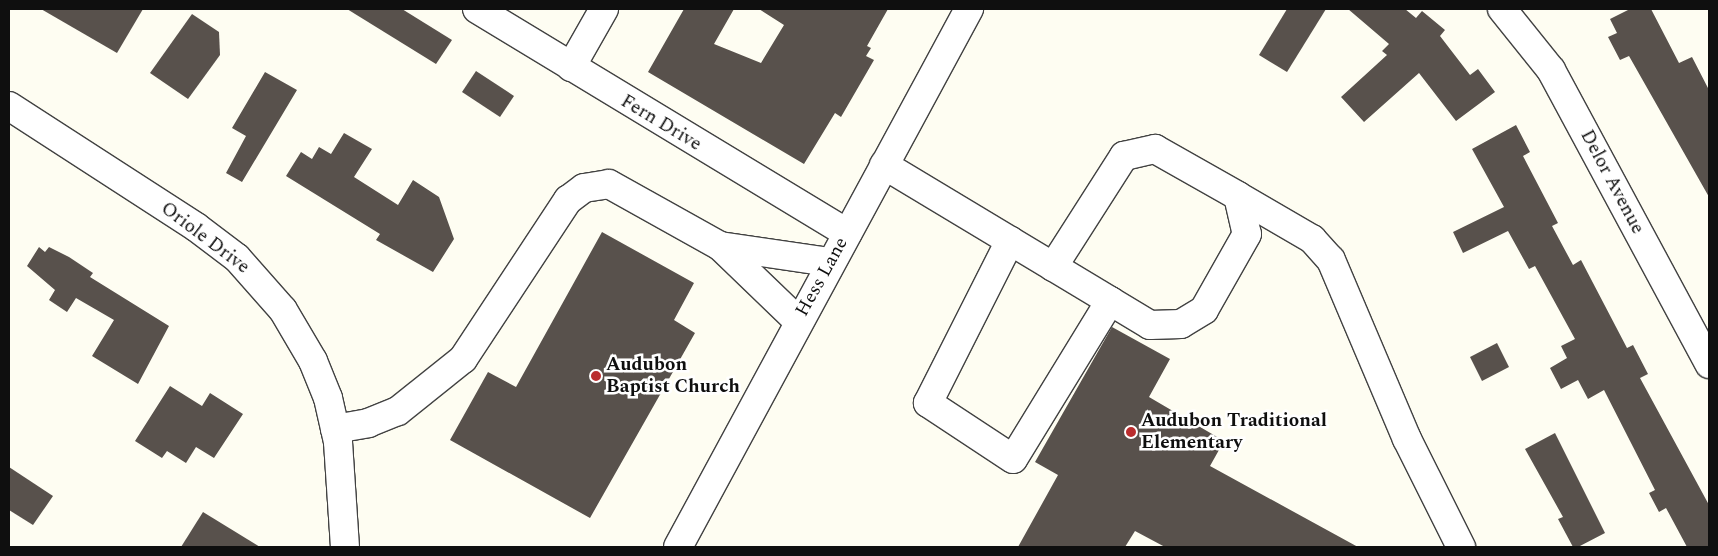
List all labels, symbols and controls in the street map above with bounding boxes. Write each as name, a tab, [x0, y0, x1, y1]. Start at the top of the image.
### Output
street label: Fern Drive	[616, 90, 706, 156]
street label: Delor Avenue	[1575, 126, 1649, 238]
street label: Oriole Drive	[156, 197, 254, 279]
street label: Hess Lane	[791, 233, 853, 321]
place label: Audubon Baptist Church	[606, 354, 740, 398]
marker: Audubon Baptist Church	[590, 370, 602, 382]
place label: Audubon Traditional Elementary	[1141, 410, 1327, 454]
marker: Audubon Traditional Elementary	[1125, 426, 1137, 438]

